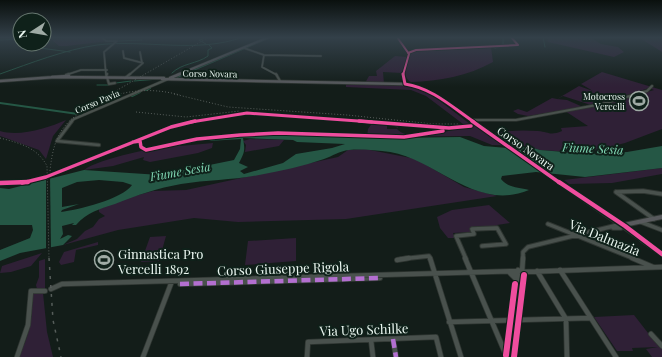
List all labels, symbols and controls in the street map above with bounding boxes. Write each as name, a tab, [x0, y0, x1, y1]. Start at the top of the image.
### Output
north arrow	[12, 12, 52, 52]
text: N	[14, 29, 30, 40]
street label: Corso Novara	[183, 67, 238, 79]
street label: Corso Pavia	[73, 86, 122, 116]
place label: Motocross Vercelli	[583, 90, 625, 112]
sports icon: Motocross Vercelli	[628, 90, 650, 112]
street label: Corso Novara	[494, 123, 558, 174]
water label: Fiume Sesia	[561, 138, 624, 158]
water label: Fiume Sesia	[147, 158, 212, 184]
street label: Via Dalmazia	[566, 215, 644, 259]
place label: Ginnastica Pro Vercelli 1892	[117, 245, 203, 277]
sports icon: Ginnastica Pro Vercelli 1892	[93, 249, 115, 271]
street label: Corso Giuseppe Rigola	[217, 257, 350, 279]
street label: Via Ugo Schilke	[318, 319, 409, 339]

